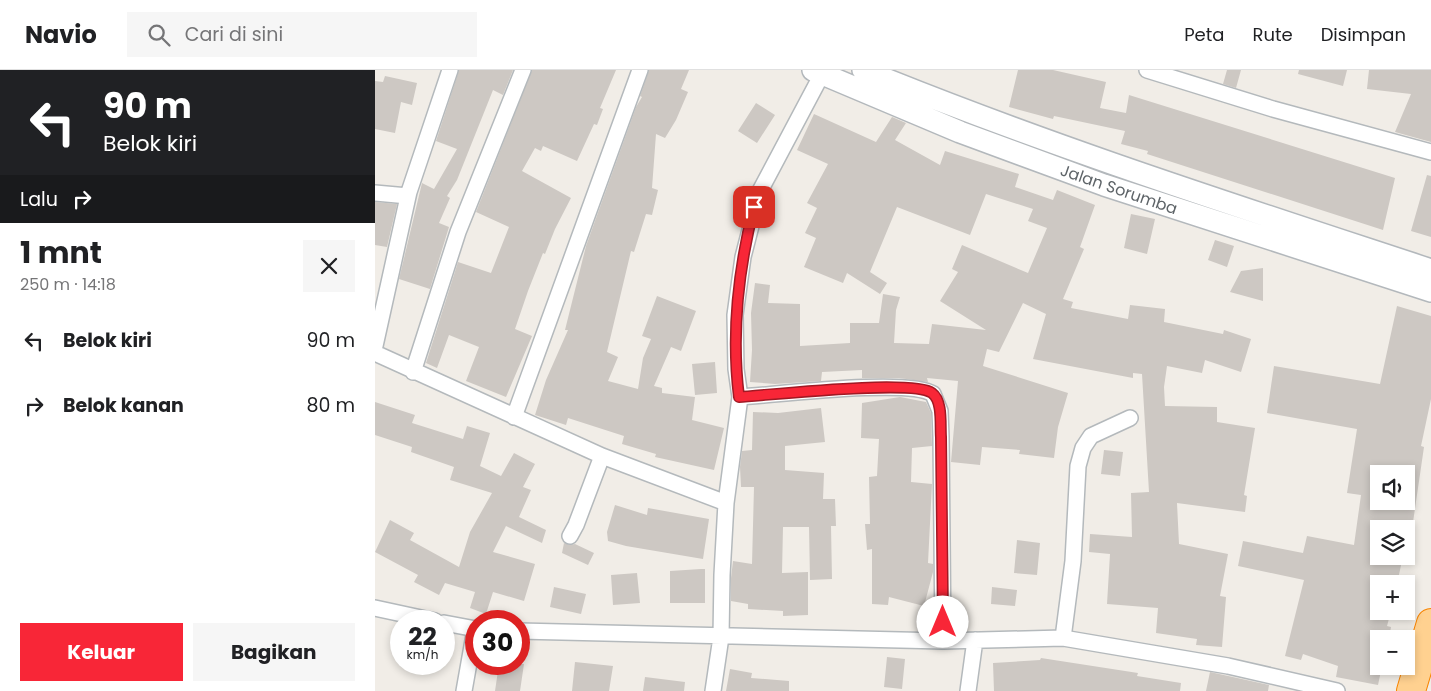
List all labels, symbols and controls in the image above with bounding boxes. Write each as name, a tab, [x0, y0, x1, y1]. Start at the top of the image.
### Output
search box	[127, 12, 477, 57]
text: Navio	[25, 18, 97, 51]
icon: search	[145, 21, 173, 49]
text: Cari di sini	[185, 21, 283, 48]
text: Peta	[1184, 22, 1224, 47]
text: Rute	[1252, 22, 1293, 47]
text: Disimpan	[1321, 22, 1406, 47]
text: 90 m	[103, 81, 192, 130]
icon: left	[20, 90, 85, 155]
text: Belok kiri	[103, 128, 197, 159]
street label: Jalan Sorumba	[1057, 159, 1181, 220]
icon: right	[68, 185, 96, 213]
text: Lalu	[20, 186, 58, 213]
pin	[733, 186, 775, 228]
icon: arrive	[740, 193, 768, 221]
text: 1 mnt	[20, 231, 102, 274]
button: close	[303, 240, 355, 292]
text: 250 m · 14:18	[20, 273, 116, 296]
icon: left	[20, 327, 48, 355]
text: Belok kiri	[63, 327, 152, 354]
text: 90 m	[306, 327, 355, 354]
icon: right	[20, 392, 48, 420]
text: Belok kanan	[63, 392, 184, 419]
text: 80 m	[306, 392, 355, 419]
map controls	[1370, 465, 1415, 675]
button: sound	[1370, 465, 1415, 510]
button: layers	[1370, 520, 1415, 565]
button: +	[1370, 575, 1415, 620]
position arrow	[916, 595, 968, 647]
speed limit sign: 30	[465, 610, 530, 675]
text: 22	[408, 619, 437, 654]
button: Keluar	[20, 623, 183, 681]
button: Bagikan	[193, 623, 355, 681]
button: −	[1370, 630, 1415, 675]
text: km/h	[407, 646, 438, 663]

